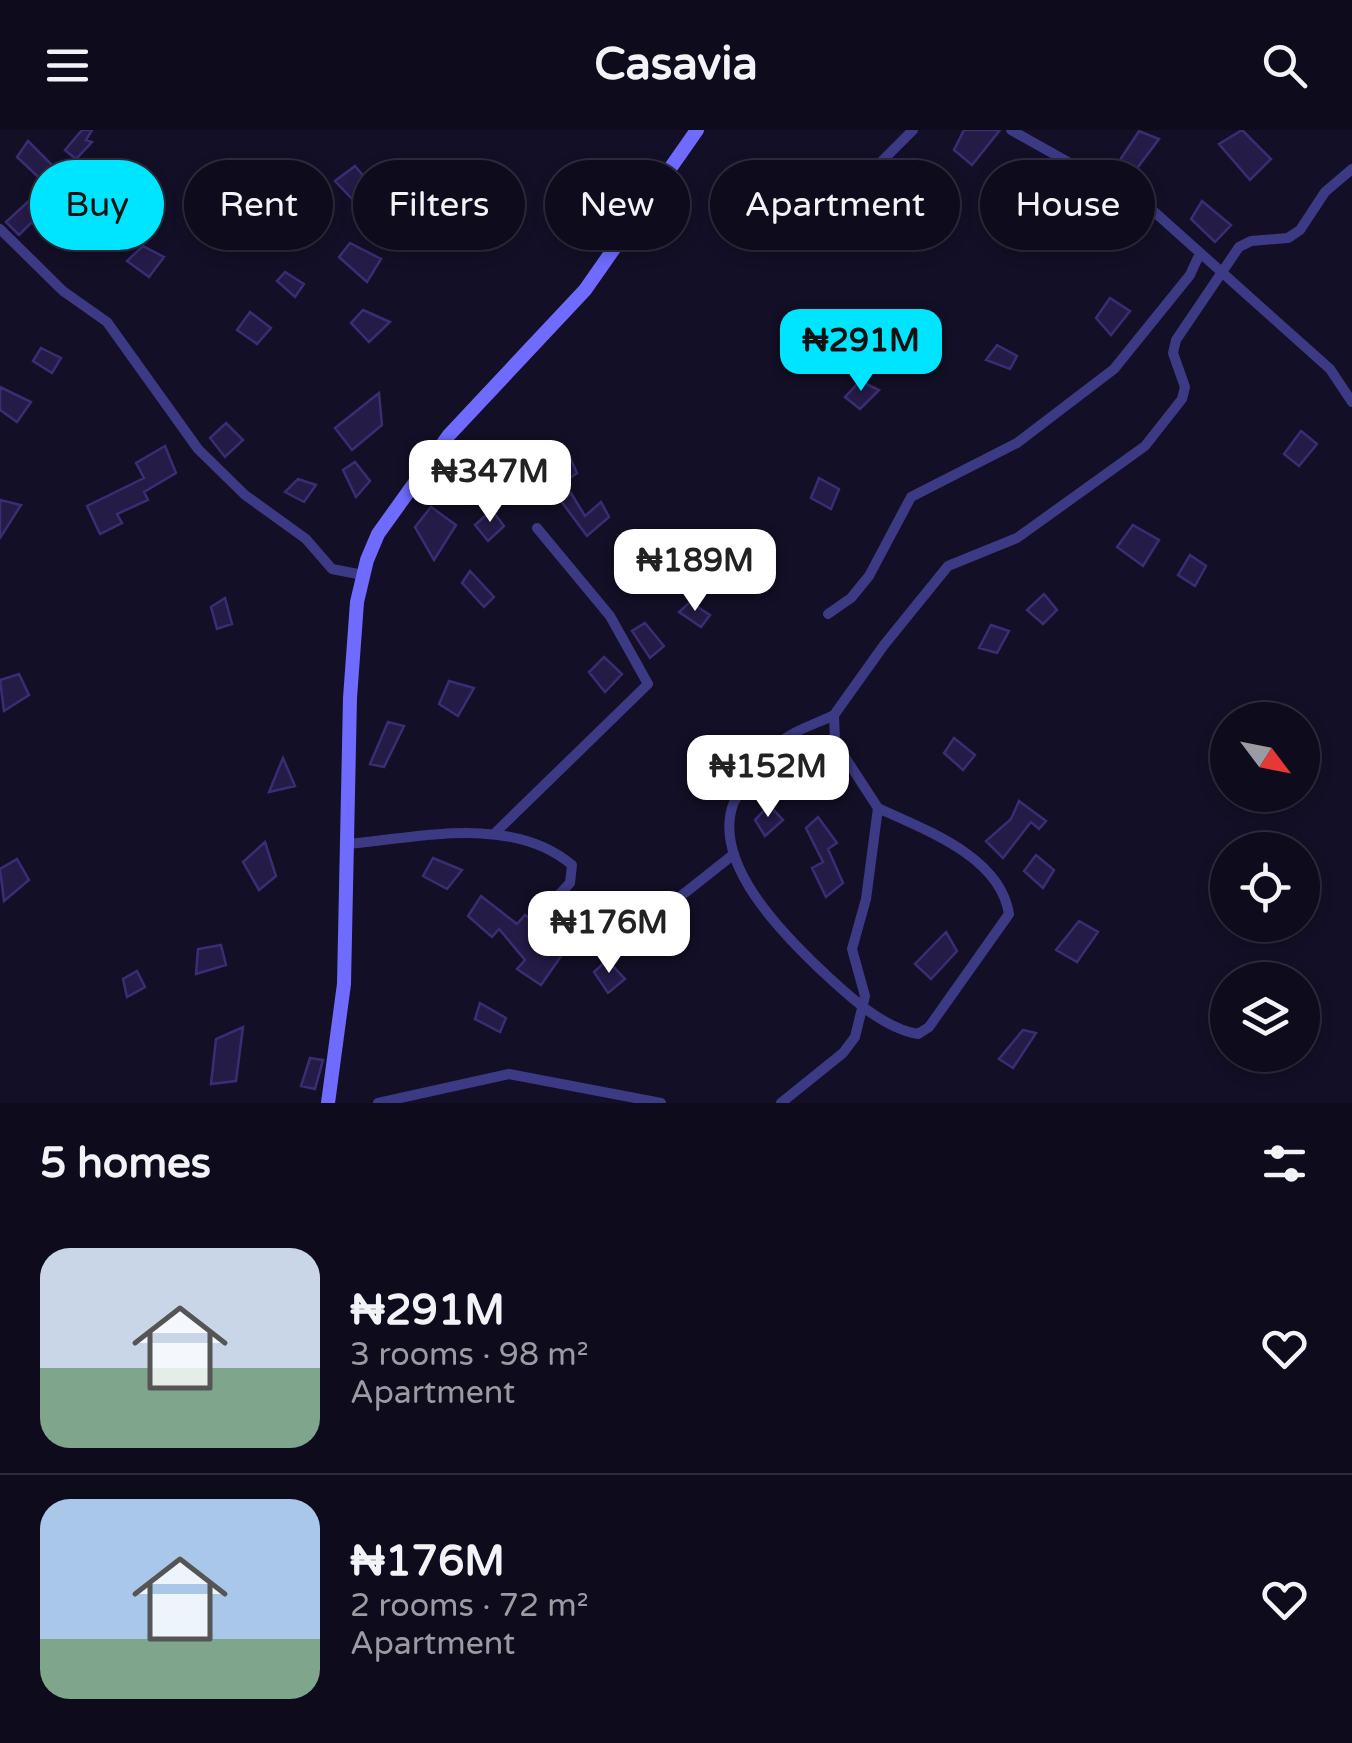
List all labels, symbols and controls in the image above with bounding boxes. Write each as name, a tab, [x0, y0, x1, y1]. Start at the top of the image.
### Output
icon: menu	[40, 38, 95, 93]
text: Casavia	[594, 38, 758, 92]
icon: search	[1257, 38, 1312, 93]
chip: Buy	[30, 160, 164, 250]
chip: Rent	[184, 160, 333, 250]
chip: Filters	[353, 160, 525, 250]
chip: New	[545, 160, 690, 250]
chip: Apartment	[710, 160, 960, 250]
chip: House	[980, 160, 1155, 250]
pin: ₦291M	[791, 309, 931, 394]
text: ₦291M	[802, 322, 920, 360]
pin: ₦347M	[420, 440, 560, 525]
text: ₦347M	[431, 453, 549, 491]
pin: ₦189M	[625, 529, 765, 614]
text: ₦189M	[636, 542, 754, 580]
north arrow	[1210, 702, 1320, 812]
map controls	[1210, 702, 1320, 1072]
pin: ₦152M	[698, 735, 838, 820]
text: ₦152M	[709, 748, 827, 786]
button: locate	[1210, 832, 1320, 942]
pin: ₦176M	[539, 891, 679, 976]
text: ₦176M	[550, 904, 668, 942]
button: layers	[1210, 962, 1320, 1072]
icon: filters	[1257, 1136, 1312, 1191]
text: 5 homes	[40, 1138, 211, 1189]
text: ₦291M	[350, 1285, 505, 1336]
icon: home	[120, 1288, 240, 1408]
icon: heart	[1257, 1321, 1312, 1376]
text: 3 rooms · 98 m²	[350, 1336, 589, 1374]
text: Apartment	[350, 1374, 515, 1412]
text: ₦176M	[350, 1536, 505, 1587]
icon: home	[120, 1539, 240, 1659]
icon: heart	[1257, 1572, 1312, 1627]
text: 2 rooms · 72 m²	[350, 1587, 589, 1625]
text: Apartment	[350, 1625, 515, 1663]

